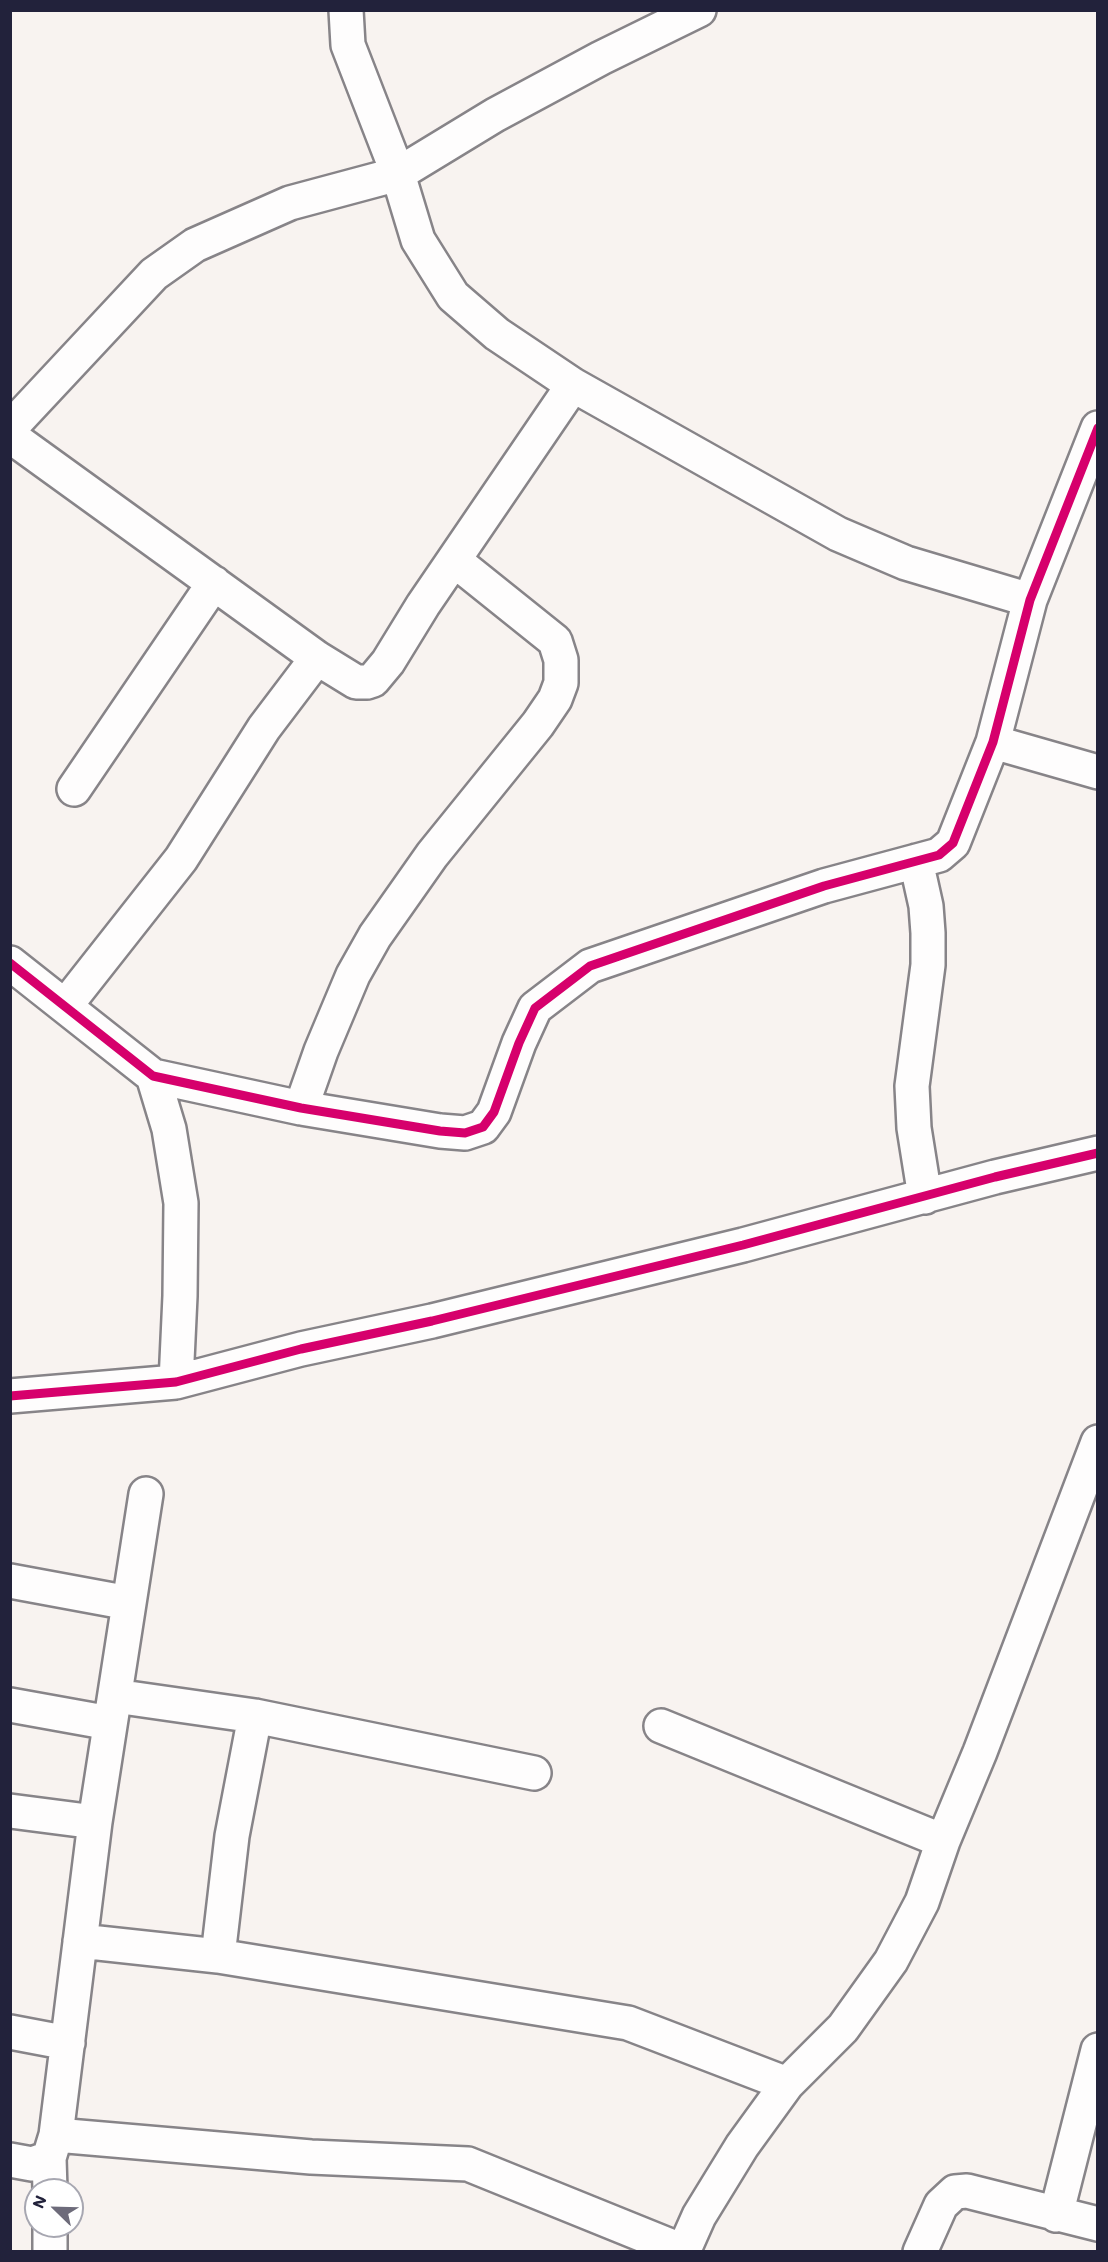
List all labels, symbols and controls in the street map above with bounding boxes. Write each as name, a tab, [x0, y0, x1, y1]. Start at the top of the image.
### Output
north arrow	[24, 2178, 84, 2238]
text: N	[27, 2192, 51, 2211]

